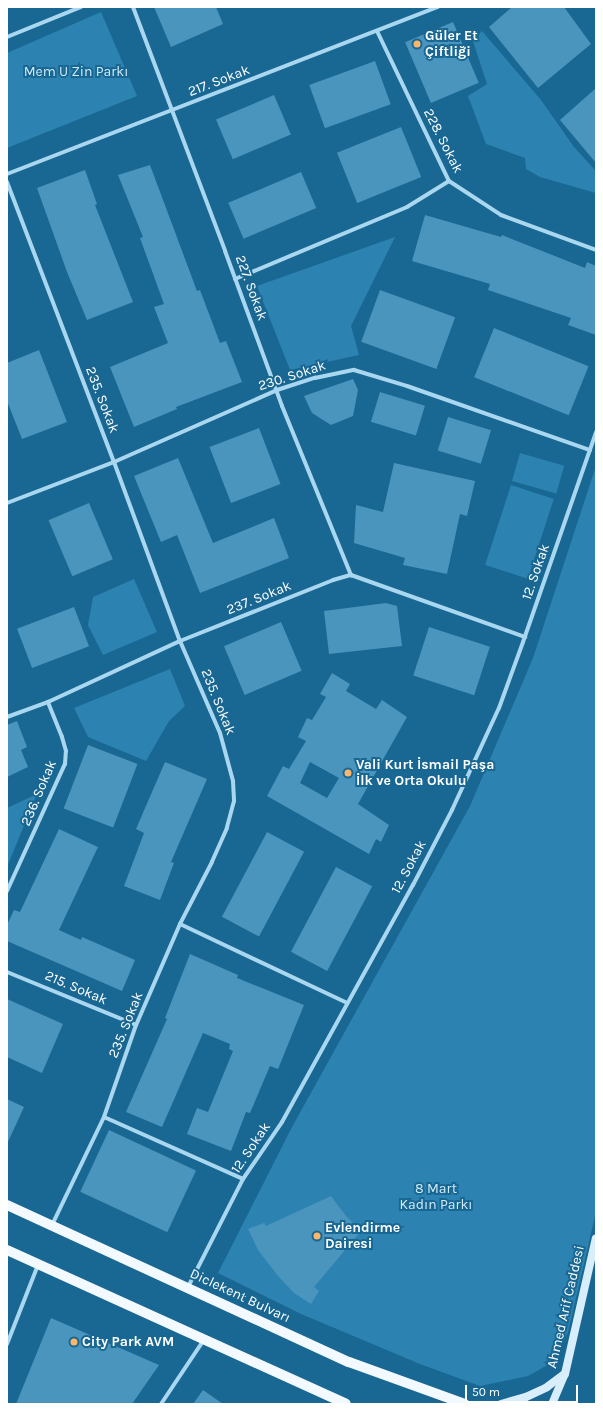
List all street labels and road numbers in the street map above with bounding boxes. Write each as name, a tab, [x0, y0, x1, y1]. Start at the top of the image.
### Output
street label: 217. Sokak	[186, 62, 252, 100]
street label: 228. Sokak	[420, 106, 466, 176]
street label: 227. Sokak	[231, 253, 271, 323]
street label: 230. Sokak	[256, 357, 328, 395]
street label: 235. Sokak	[82, 364, 122, 436]
street label: 12. Sokak	[519, 542, 553, 602]
street label: 237. Sokak	[224, 577, 294, 619]
street label: 235. Sokak	[197, 667, 239, 737]
street label: 236. Sokak	[18, 758, 60, 828]
street label: 12. Sokak	[388, 837, 430, 897]
street label: 215. Sokak	[42, 967, 110, 1009]
street label: 235. Sokak	[105, 990, 147, 1060]
street label: 12. Sokak	[228, 1119, 274, 1177]
street label: Ahmed Arif Caddesi	[544, 1244, 588, 1370]
street label: Diclekent Bulvarı	[187, 1265, 293, 1327]

